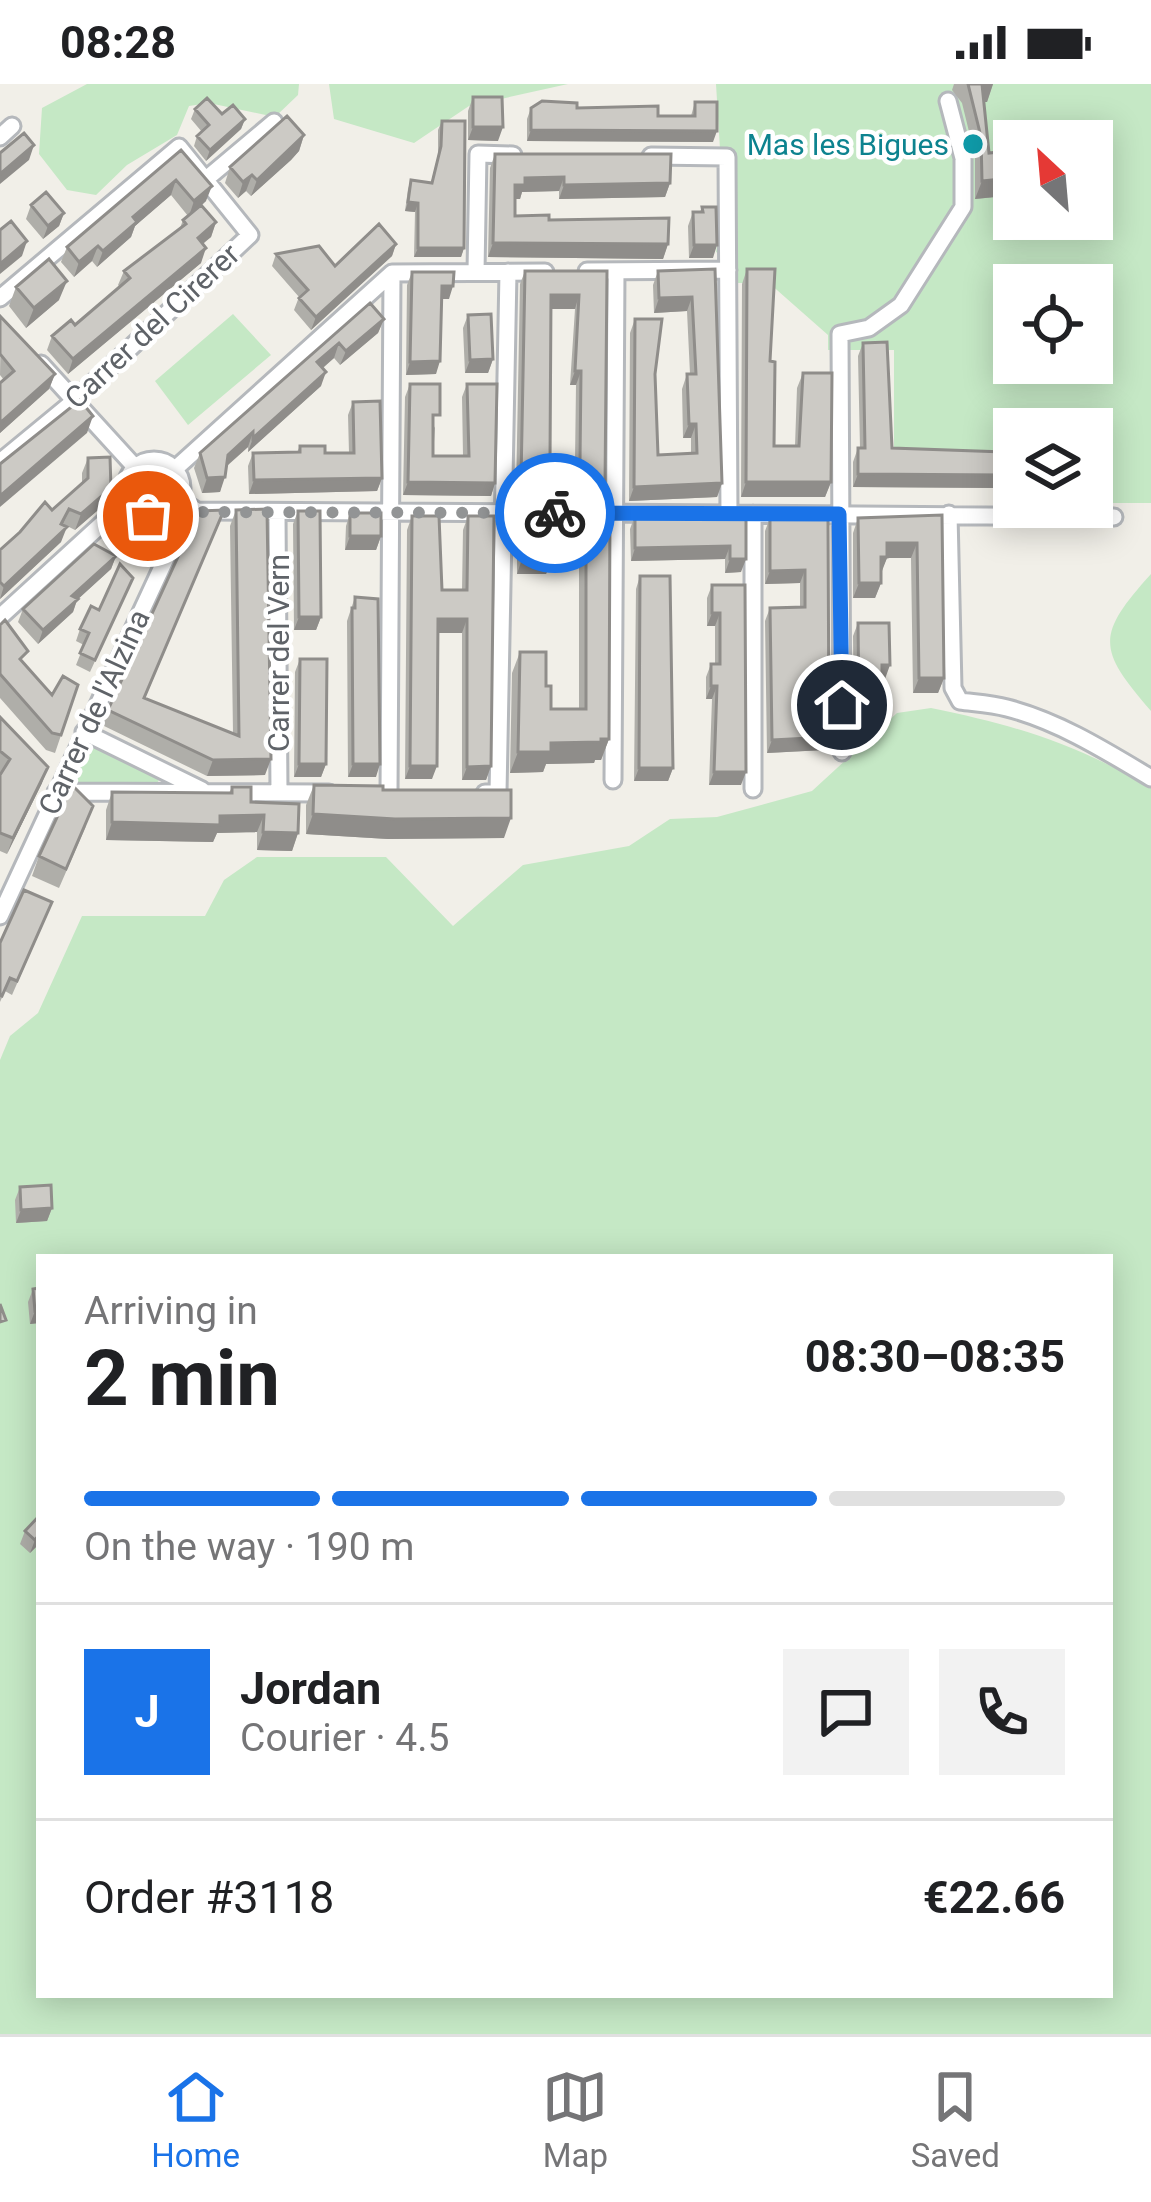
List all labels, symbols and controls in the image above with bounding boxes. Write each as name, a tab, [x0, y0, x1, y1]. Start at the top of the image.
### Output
text: 08:28	[60, 16, 176, 69]
north arrow	[993, 120, 1113, 240]
map controls	[993, 120, 1113, 528]
place label: Mas les Bigues	[747, 127, 949, 162]
marker: Mas les Bigues	[960, 131, 986, 157]
street label: Carrer del Cirerer	[58, 236, 246, 416]
button: locate	[993, 264, 1113, 384]
button: layers	[993, 408, 1113, 528]
courier	[495, 453, 615, 573]
pin	[97, 465, 199, 567]
icon: bike	[522, 480, 588, 546]
icon: bag	[115, 483, 181, 549]
street label: Carrer del Vern	[261, 554, 296, 752]
street label: Carrer de l'Alzina	[31, 604, 157, 820]
pin	[791, 654, 893, 756]
icon: home	[809, 672, 875, 738]
text: Arriving in	[84, 1288, 258, 1334]
text: 08:30–08:35	[805, 1330, 1065, 1383]
text: 2 min	[84, 1333, 280, 1424]
text: On the way · 190 m	[84, 1524, 415, 1570]
button: chat	[783, 1649, 909, 1775]
button: phone	[939, 1649, 1065, 1775]
text: Jordan	[240, 1662, 381, 1715]
text: J	[134, 1685, 160, 1738]
text: Courier · 4.5	[240, 1715, 449, 1761]
text: Order #3118	[84, 1871, 334, 1924]
text: €22.66	[923, 1871, 1065, 1924]
tab: Home	[151, 2064, 240, 2175]
tab: Map	[542, 2064, 608, 2175]
tab: Saved	[911, 2064, 1000, 2175]

